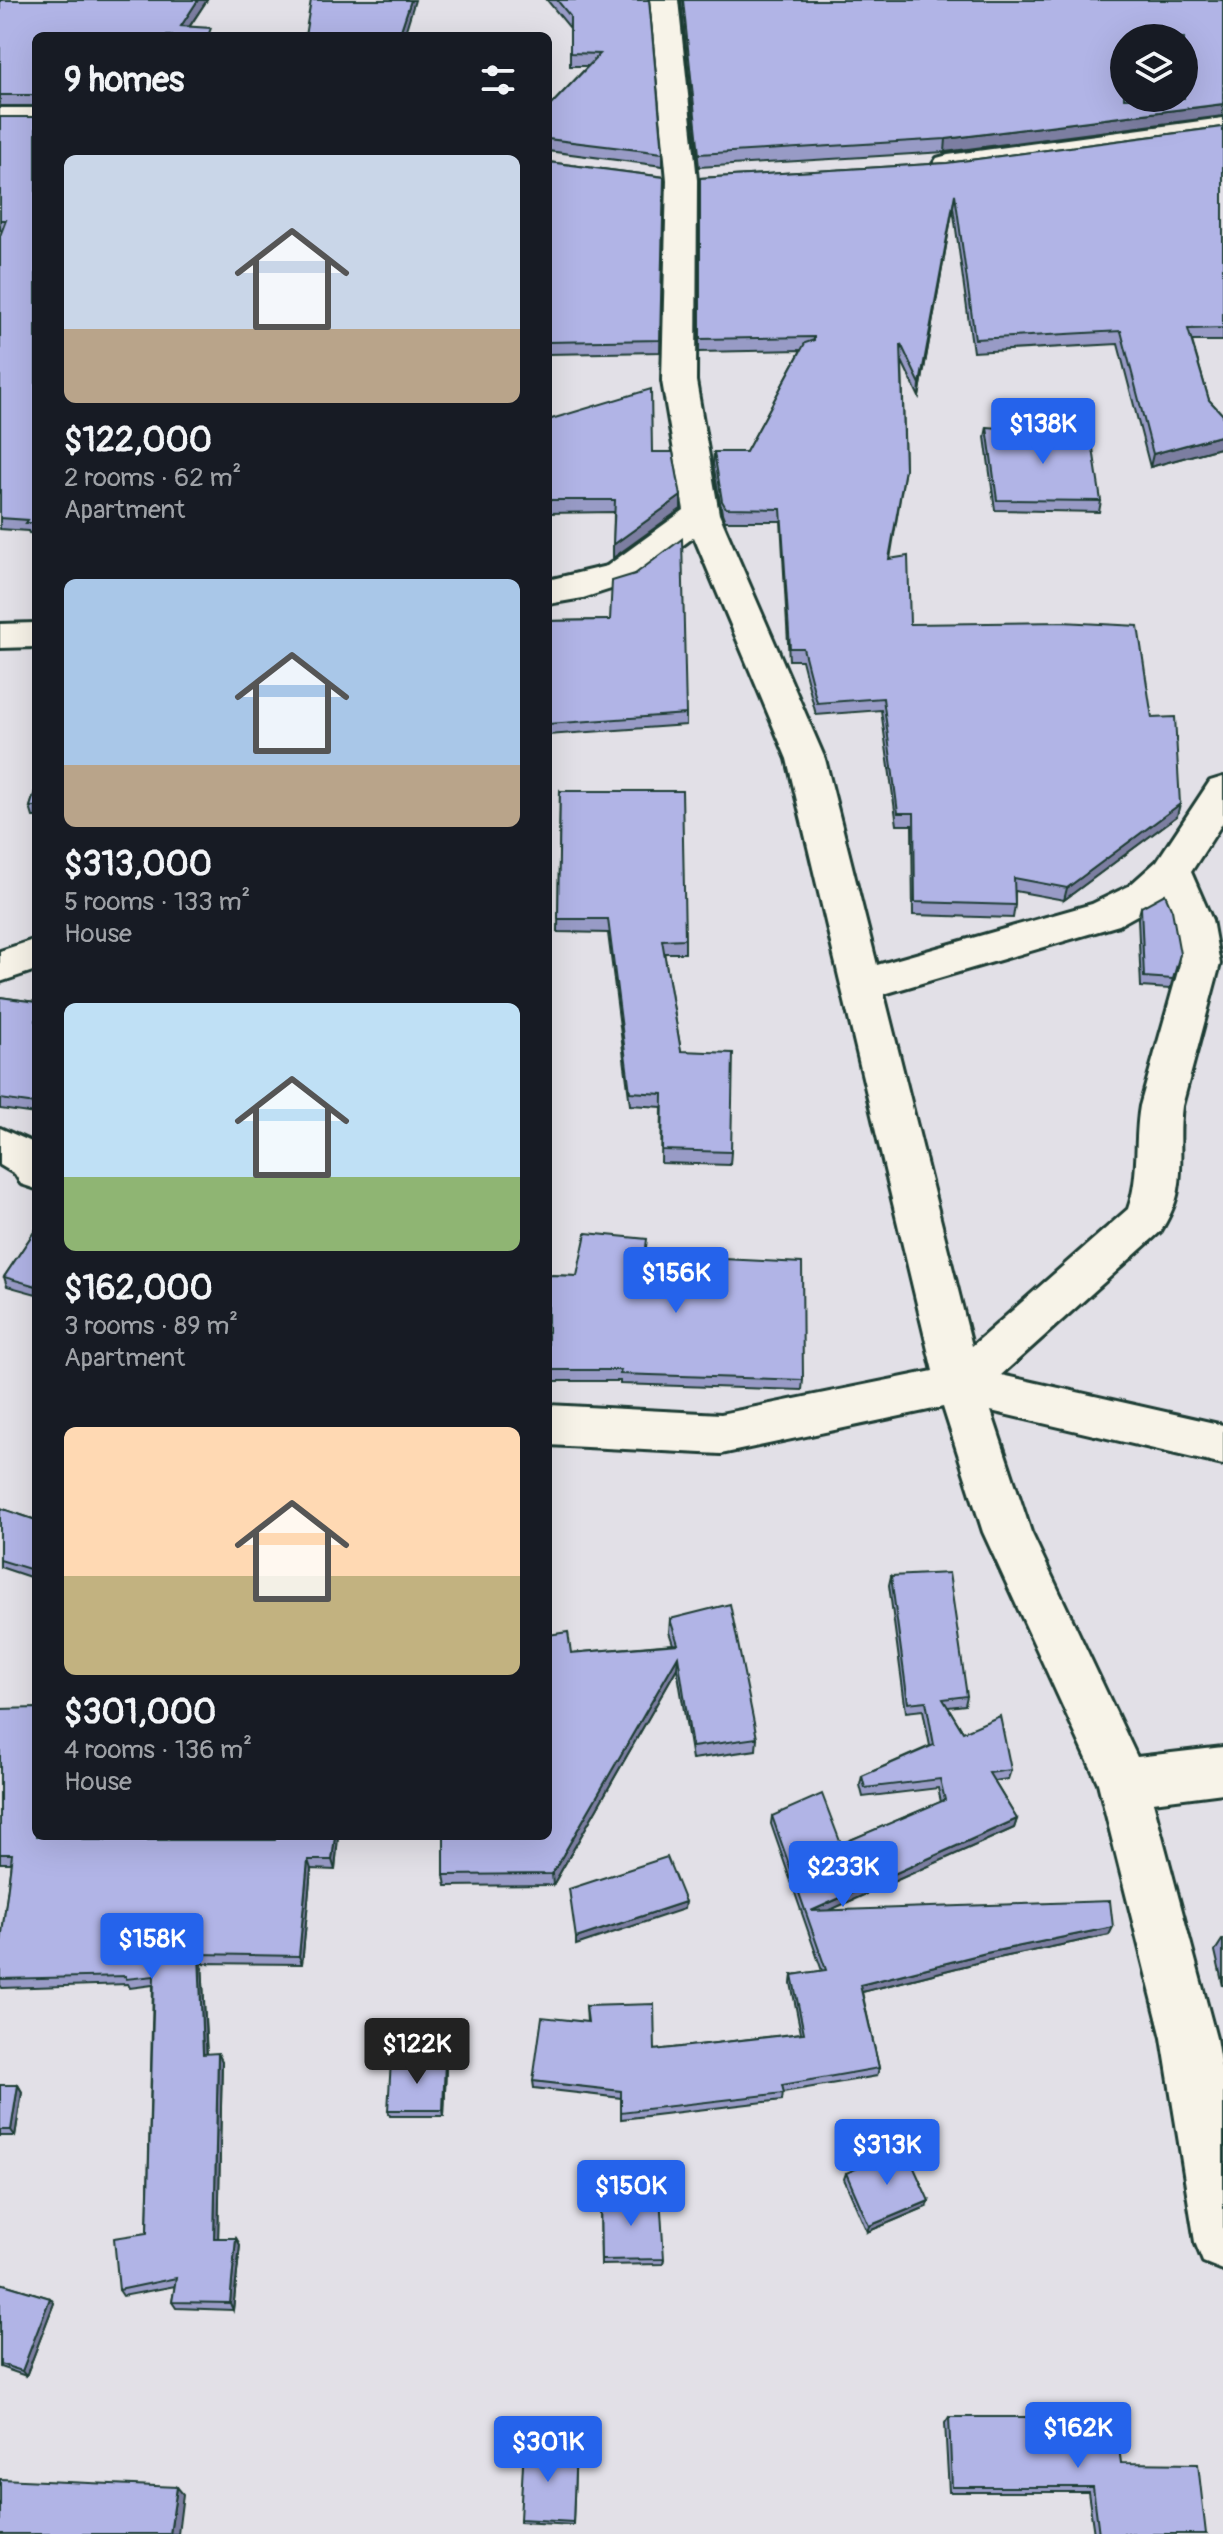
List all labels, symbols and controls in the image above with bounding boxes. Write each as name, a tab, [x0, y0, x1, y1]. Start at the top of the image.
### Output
map controls	[1110, 24, 1198, 112]
button: layers	[1110, 24, 1198, 112]
icon: filters	[476, 58, 520, 102]
text: 9 homes	[64, 59, 184, 102]
icon: home	[220, 207, 364, 351]
pin: $138K	[987, 398, 1099, 466]
text: $138K	[1009, 408, 1077, 440]
text: $122,000	[64, 419, 212, 462]
text: 2 rooms · 62 m²	[64, 462, 241, 494]
text: Apartment	[64, 494, 185, 526]
icon: home	[220, 631, 364, 775]
text: $313,000	[64, 843, 212, 886]
text: 5 rooms · 133 m²	[64, 886, 250, 918]
text: House	[64, 918, 132, 950]
icon: home	[220, 1055, 364, 1199]
pin: $156K	[620, 1247, 732, 1315]
text: $156K	[641, 1257, 711, 1289]
text: $162,000	[64, 1267, 213, 1310]
text: 3 rooms · 89 m²	[64, 1310, 238, 1342]
text: Apartment	[64, 1342, 185, 1374]
icon: home	[220, 1479, 364, 1623]
text: $301,000	[64, 1691, 216, 1734]
text: 4 rooms · 136 m²	[64, 1734, 252, 1766]
text: House	[64, 1766, 132, 1798]
pin: $233K	[787, 1841, 899, 1909]
text: $233K	[807, 1851, 879, 1883]
pin: $158K	[96, 1913, 208, 1981]
text: $158K	[118, 1923, 186, 1955]
pin: $122K	[361, 2018, 473, 2086]
text: $122K	[382, 2028, 452, 2060]
pin: $313K	[831, 2119, 943, 2187]
text: $313K	[853, 2129, 921, 2161]
pin: $150K	[575, 2160, 687, 2228]
text: $150K	[595, 2170, 667, 2202]
pin: $162K	[1022, 2402, 1134, 2470]
text: $162K	[1043, 2412, 1113, 2444]
pin: $301K	[492, 2416, 604, 2484]
text: $301K	[512, 2426, 584, 2458]

